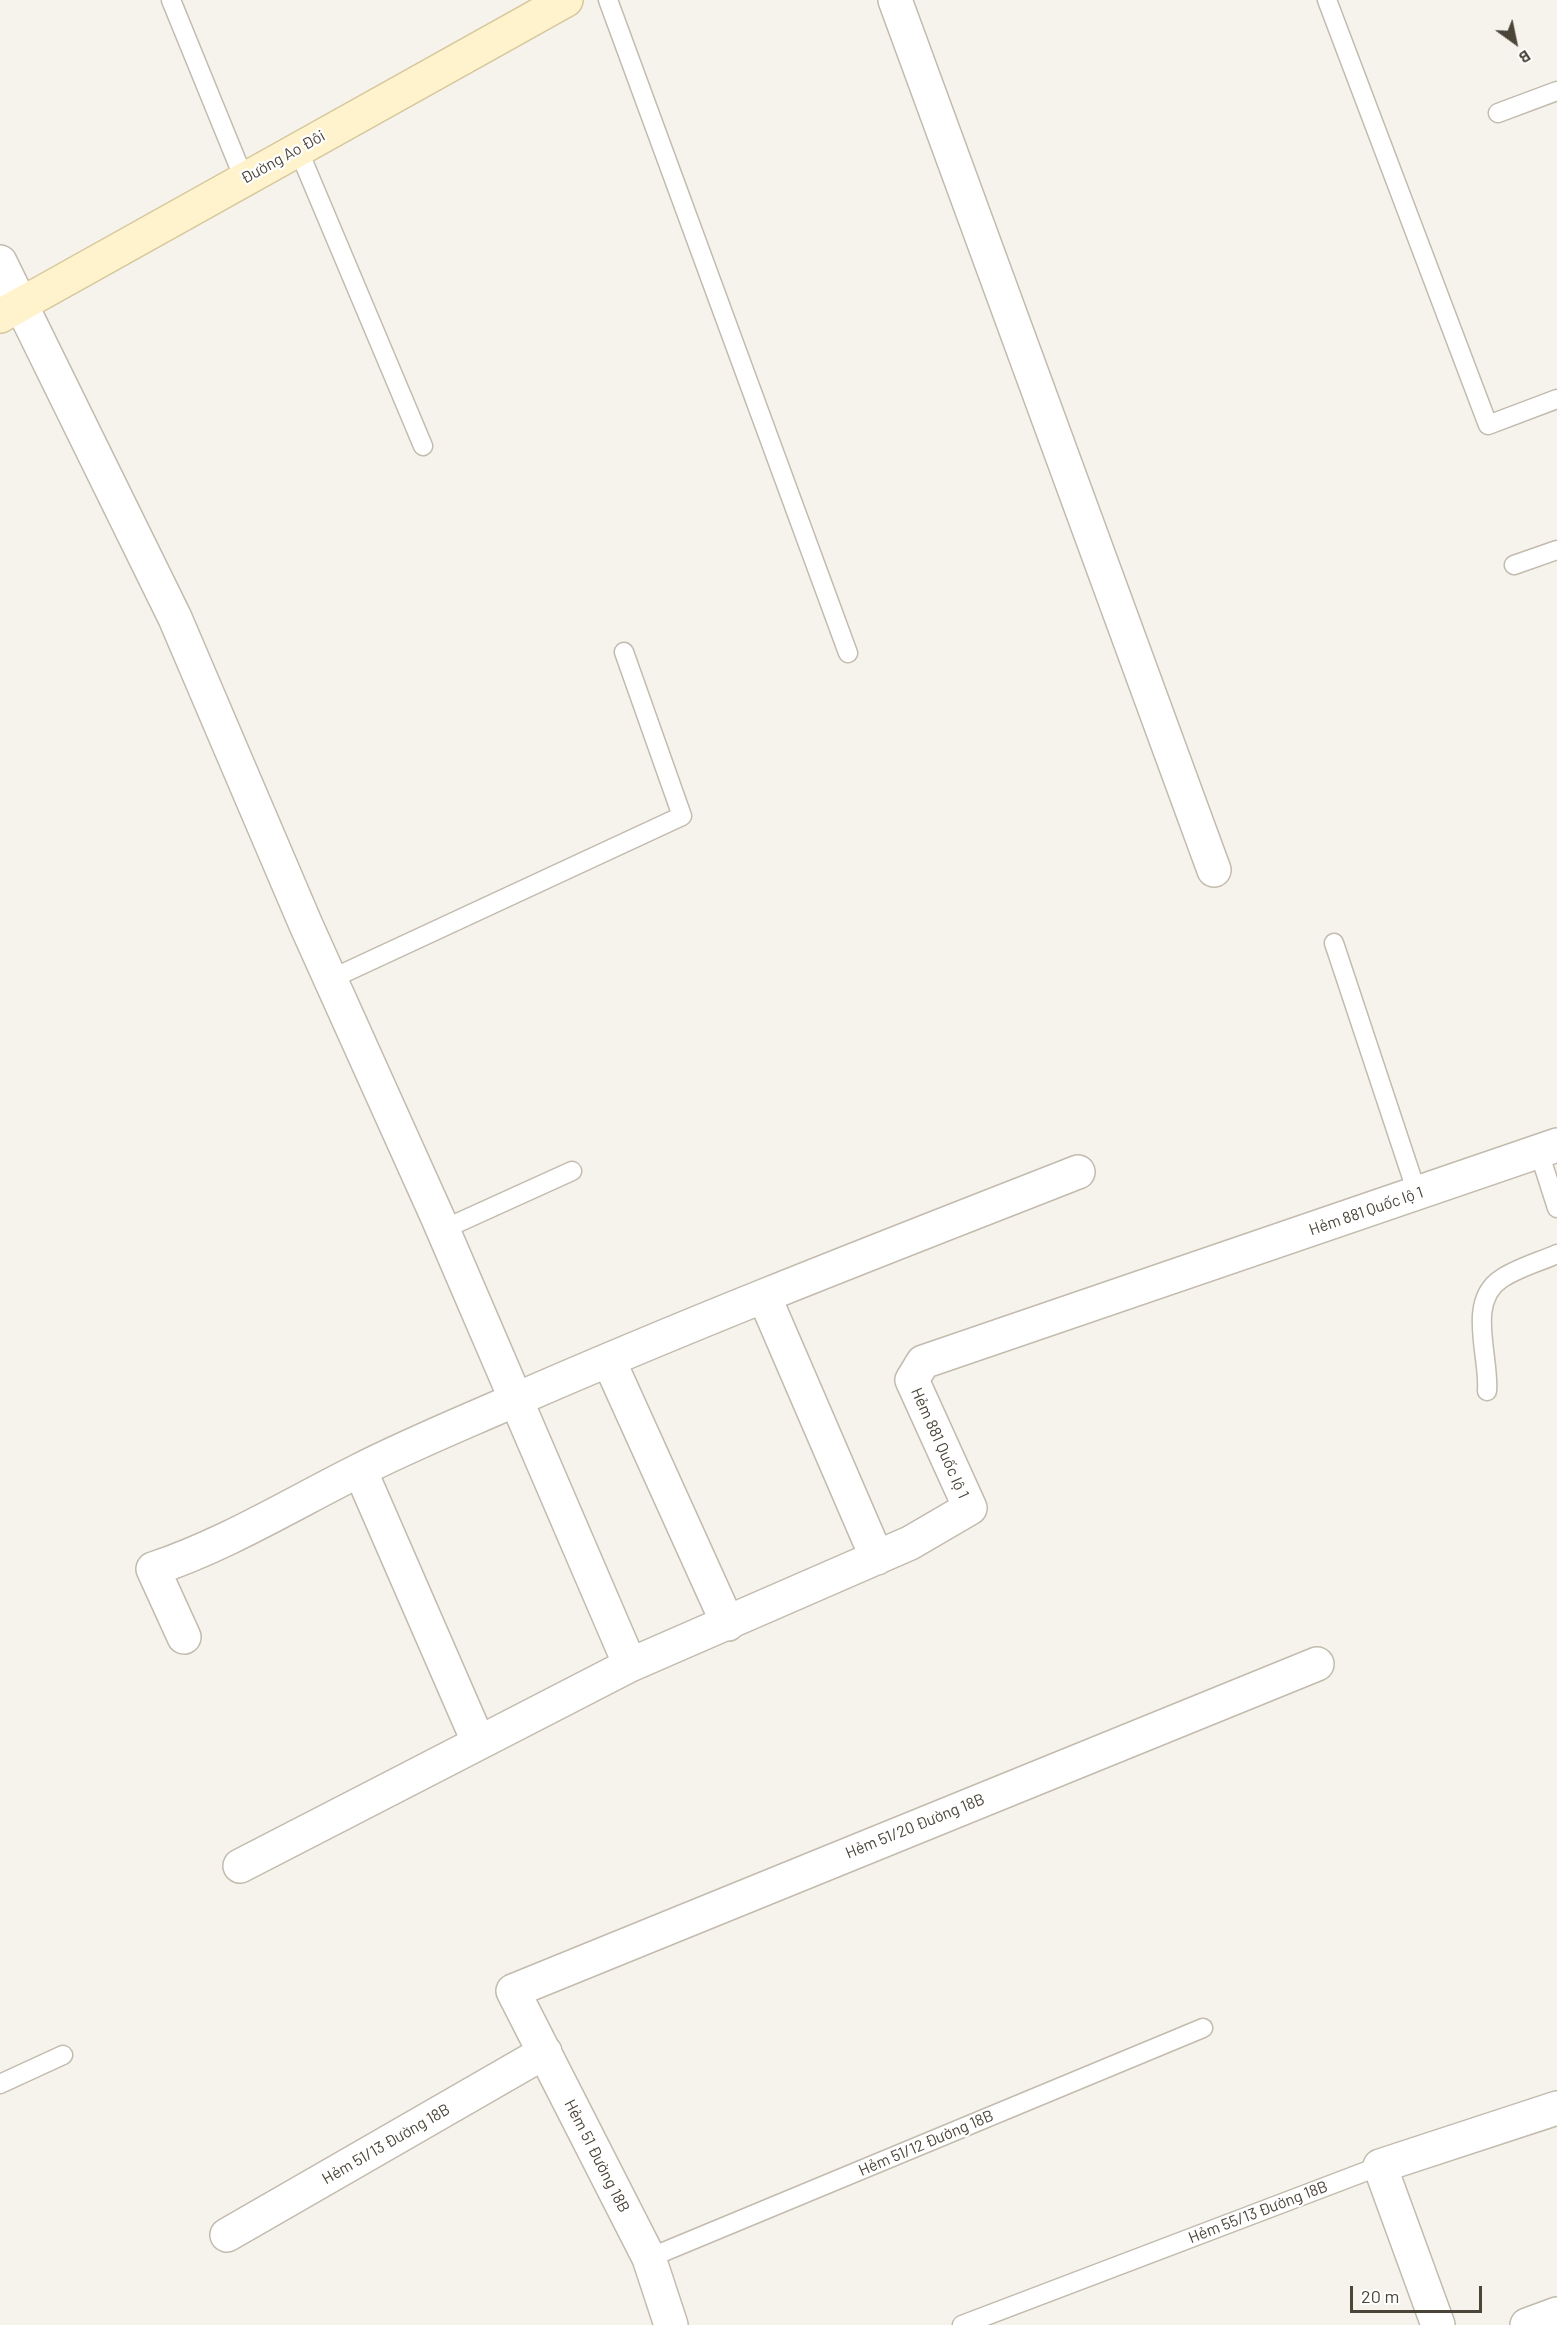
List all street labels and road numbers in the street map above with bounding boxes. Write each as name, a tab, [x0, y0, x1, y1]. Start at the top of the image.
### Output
street label: Đường Ao Đôi	[238, 126, 328, 188]
street label: Hẻm 881 Quốc lộ 1	[1306, 1182, 1426, 1240]
street label: Hẻm 881 Quốc lộ 1	[907, 1385, 973, 1501]
street label: Hẻm 51/20 Đường 18B	[843, 1789, 987, 1863]
street label: Hẻm 51 Đường 18B	[560, 2096, 634, 2216]
street label: Hẻm 51/13 Đường 18B	[319, 2100, 453, 2188]
street label: Hẻm 51/12 Đường 18B	[856, 2106, 996, 2180]
street label: Hẻm 55/13 Đường 18B	[1186, 2177, 1330, 2247]

